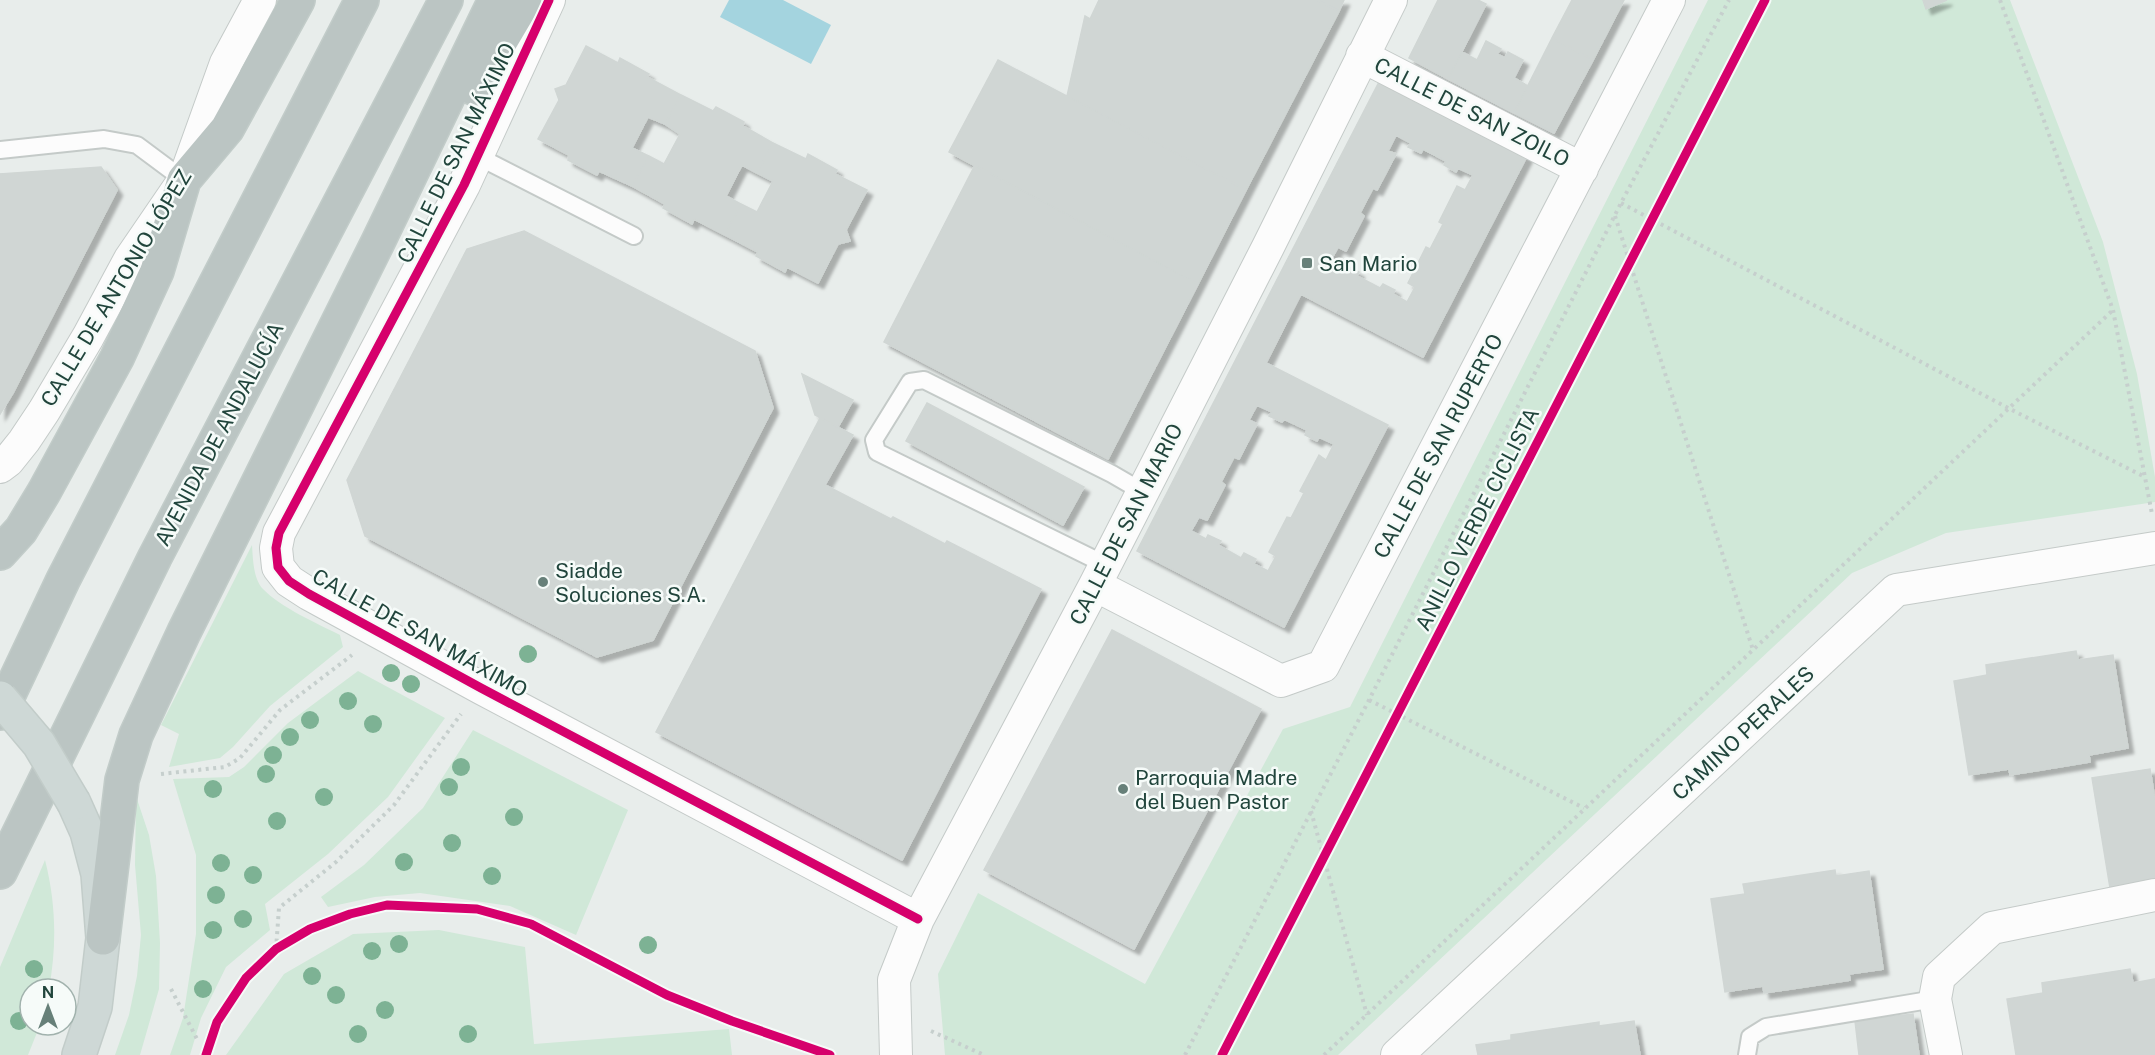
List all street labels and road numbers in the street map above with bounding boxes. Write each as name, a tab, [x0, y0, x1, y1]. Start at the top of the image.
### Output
street label: CALLE DE SAN MÁXIMO	[392, 39, 520, 267]
street label: CALLE DE SAN ZOILO	[1370, 52, 1574, 172]
street label: CALLE DE ANTONIO LÓPEZ	[35, 165, 197, 411]
street label: AVENIDA DE ANDALUCÍA	[149, 318, 289, 550]
street label: CALLE DE SAN RUPERTO	[1368, 330, 1508, 562]
street label: ANILLO VERDE CICLISTA	[1410, 403, 1544, 635]
street label: CALLE DE SAN MARIO	[1064, 419, 1188, 629]
street label: CALLE DE SAN MÁXIMO	[308, 563, 532, 703]
street label: CAMINO PERALES	[1667, 661, 1819, 805]

